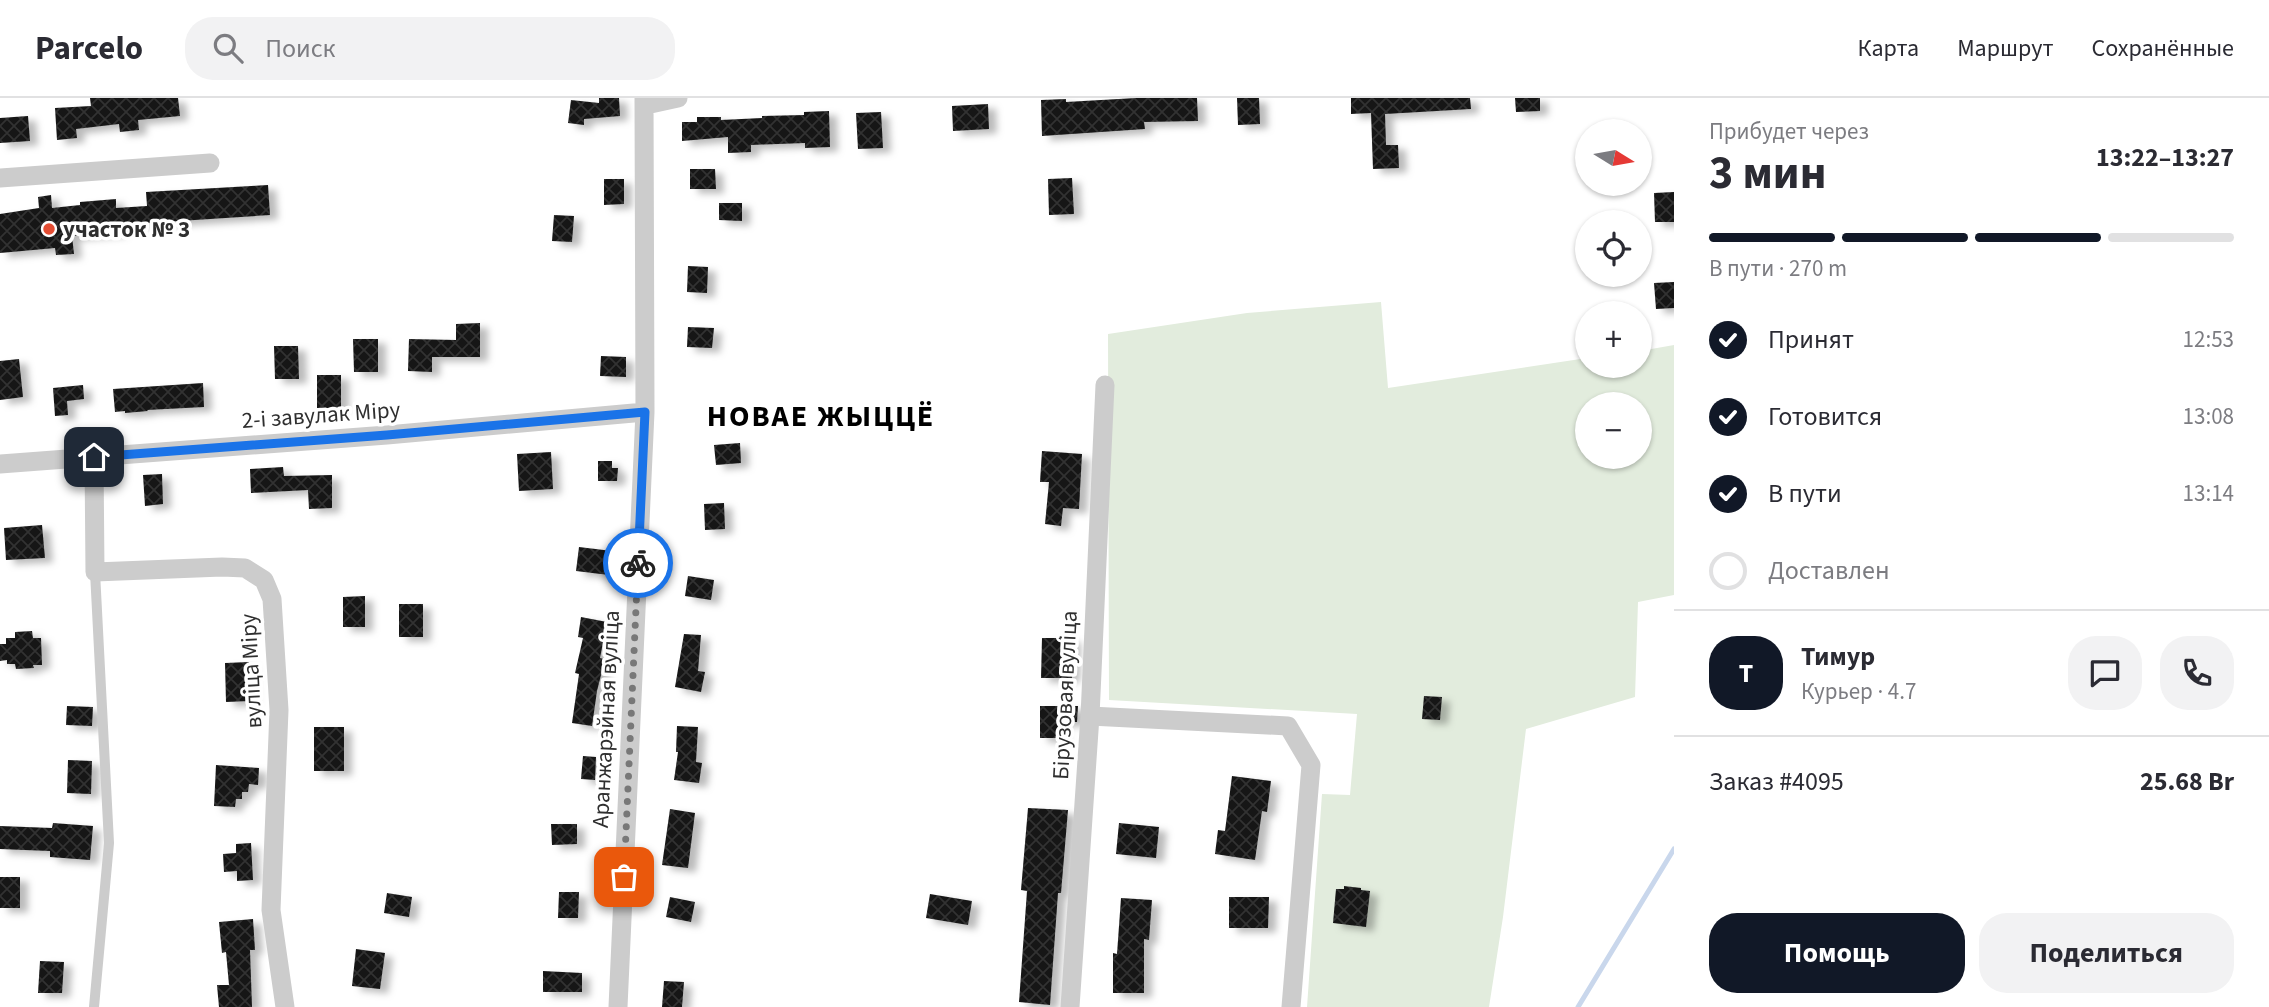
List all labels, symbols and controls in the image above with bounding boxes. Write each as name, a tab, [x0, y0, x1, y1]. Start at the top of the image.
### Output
search box	[185, 17, 675, 80]
text: Parcelo	[35, 25, 143, 72]
icon: search	[209, 29, 247, 67]
text: Поиск	[265, 30, 335, 67]
text: Карта	[1858, 31, 1919, 66]
text: Маршрут	[1957, 31, 2053, 66]
text: Сохранённые	[2091, 31, 2234, 66]
text: Прибудет через	[1709, 115, 1869, 148]
north arrow	[1575, 119, 1652, 196]
map controls	[1575, 119, 1652, 469]
text: 13:22–13:27	[2096, 139, 2234, 176]
text: 3 мин	[1709, 141, 1826, 206]
button: locate	[1575, 210, 1652, 287]
place label: участок № 3	[63, 213, 190, 246]
marker: участок № 3	[41, 221, 57, 237]
text: В пути · 270 m	[1709, 252, 1847, 285]
button: +	[1575, 301, 1652, 378]
icon: check	[1709, 321, 1747, 359]
text: Принят	[1768, 321, 1854, 358]
text: 12:53	[2183, 323, 2234, 356]
button: −	[1575, 392, 1652, 469]
street label: 2-і завулак Міру	[241, 393, 402, 437]
district label: НОВАЕ ЖЫЦЦЁ	[707, 395, 935, 438]
icon: check	[1709, 398, 1747, 436]
text: Готовится	[1768, 398, 1882, 435]
text: 13:08	[2183, 400, 2234, 433]
pin	[64, 427, 124, 487]
icon: home	[75, 438, 113, 476]
icon: check	[1709, 475, 1747, 513]
text: В пути	[1768, 475, 1842, 512]
text: 13:14	[2183, 477, 2234, 510]
courier	[603, 528, 673, 598]
icon: bike	[619, 544, 657, 582]
text: Доставлен	[1768, 552, 1890, 589]
street label: Аранжарэйная вуліца	[584, 609, 628, 829]
street label: Бірузовая вуліца	[1044, 610, 1086, 780]
street label: вуліца Міру	[232, 612, 270, 729]
button: chat	[2068, 636, 2142, 710]
button: phone	[2160, 636, 2234, 710]
text: Тимур	[1801, 638, 1875, 675]
text: Т	[1739, 655, 1753, 692]
text: Курьер · 4.7	[1801, 675, 1916, 708]
text: Заказ #4095	[1709, 763, 1844, 800]
text: 25.68 Br	[2140, 763, 2234, 800]
pin	[594, 847, 654, 907]
icon: bag	[605, 858, 643, 896]
button: Помощь	[1709, 913, 1965, 993]
button: Поделиться	[1979, 913, 2234, 993]

